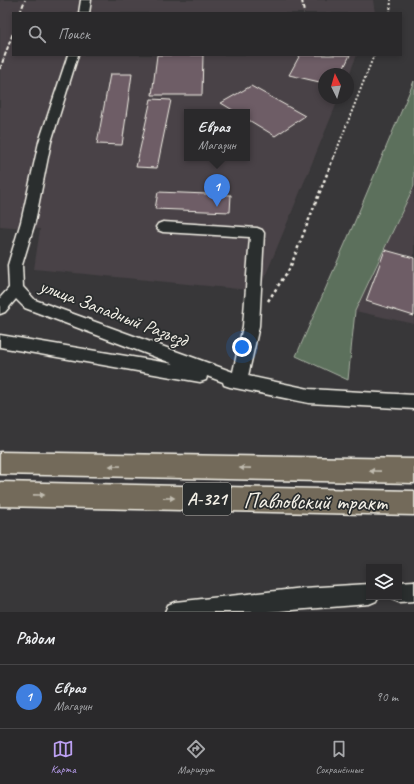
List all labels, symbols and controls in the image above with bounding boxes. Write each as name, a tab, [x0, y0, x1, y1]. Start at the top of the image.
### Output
search box	[12, 12, 402, 56]
icon: search	[26, 23, 48, 45]
text: Поиск	[58, 25, 90, 44]
north arrow	[318, 68, 354, 104]
popup	[184, 109, 250, 161]
text: Евраз	[198, 118, 230, 137]
text: Магазин	[198, 137, 236, 153]
pin: 1	[204, 174, 230, 207]
street label: улица Западный Разъезд	[35, 273, 193, 353]
your location	[232, 337, 252, 357]
one-way arrow	[109, 462, 121, 469]
one-way arrow	[238, 465, 251, 471]
one-way arrow	[369, 467, 381, 474]
road number: А-321	[183, 483, 231, 515]
street label: Павловский тракт	[243, 486, 389, 517]
one-way arrow	[33, 492, 46, 498]
one-way arrow	[163, 495, 176, 501]
map controls	[366, 564, 402, 600]
button: layers	[366, 564, 402, 600]
text: Рядом	[16, 628, 54, 649]
text: Евраз	[54, 679, 86, 698]
text: 1	[26, 689, 32, 705]
text: 90 m	[376, 689, 398, 705]
text: Магазин	[54, 698, 92, 714]
tab: Карта	[51, 738, 76, 776]
tab: Маршрут	[178, 738, 214, 776]
tab: Сохранённые	[315, 738, 363, 776]

